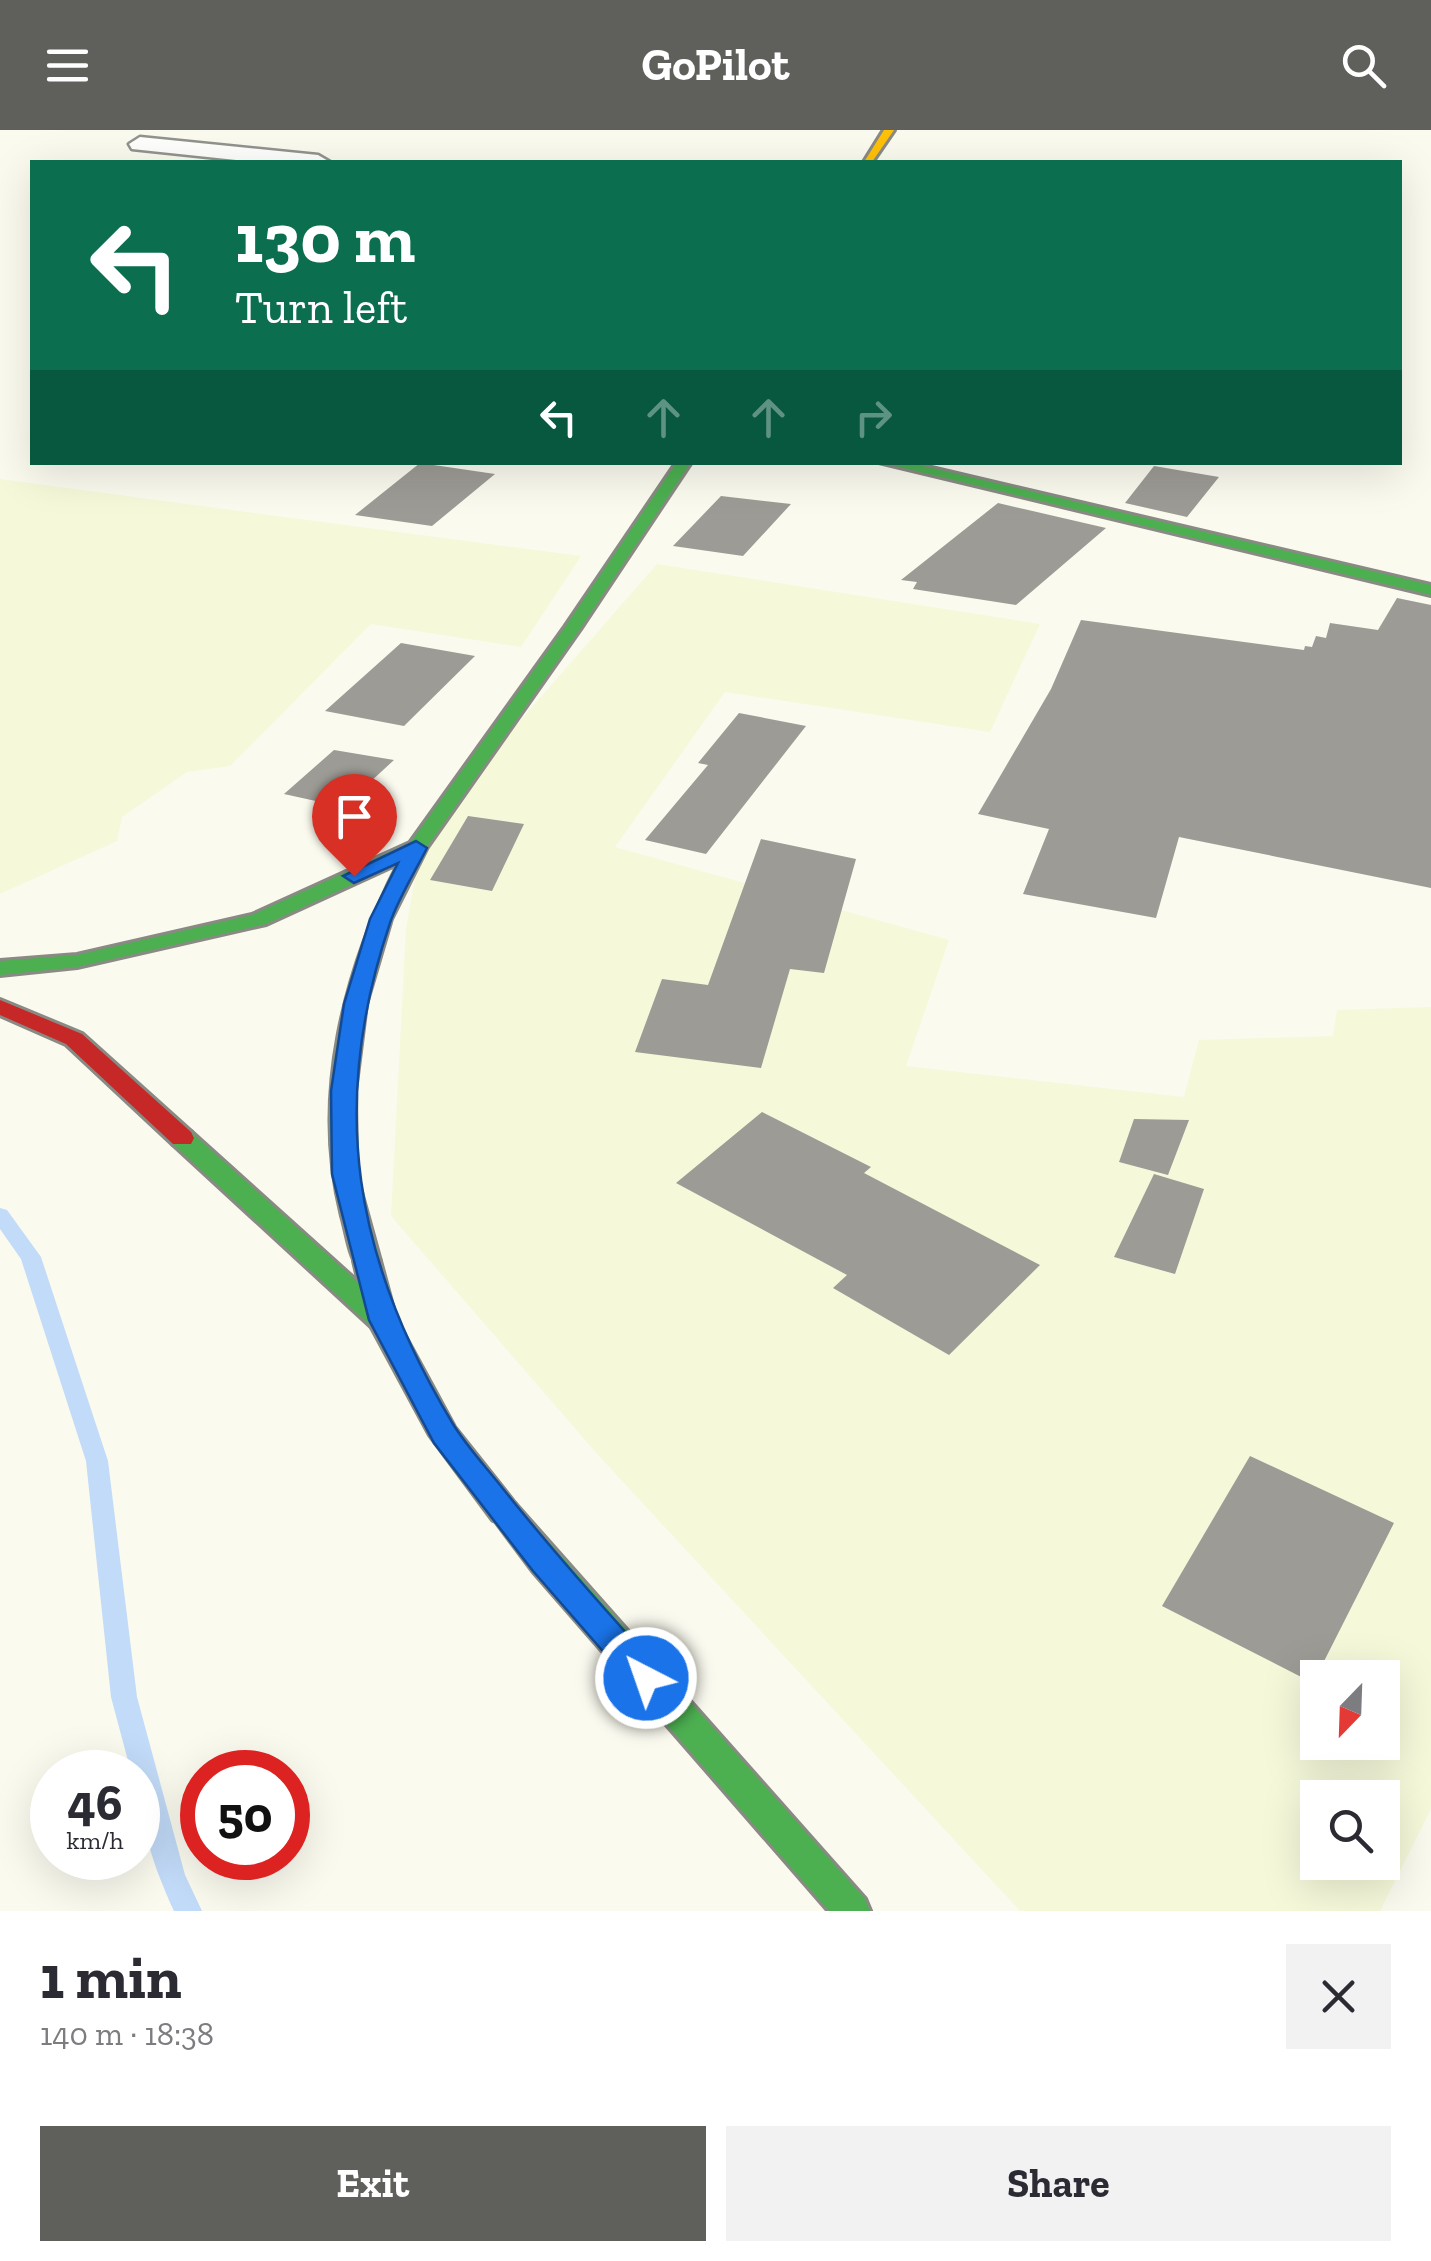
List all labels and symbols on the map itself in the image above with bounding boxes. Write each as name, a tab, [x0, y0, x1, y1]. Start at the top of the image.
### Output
pin	[312, 774, 397, 877]
position arrow	[594, 1626, 698, 1730]
north arrow	[1300, 1660, 1400, 1760]
speed limit sign: 50	[180, 1750, 310, 1880]

